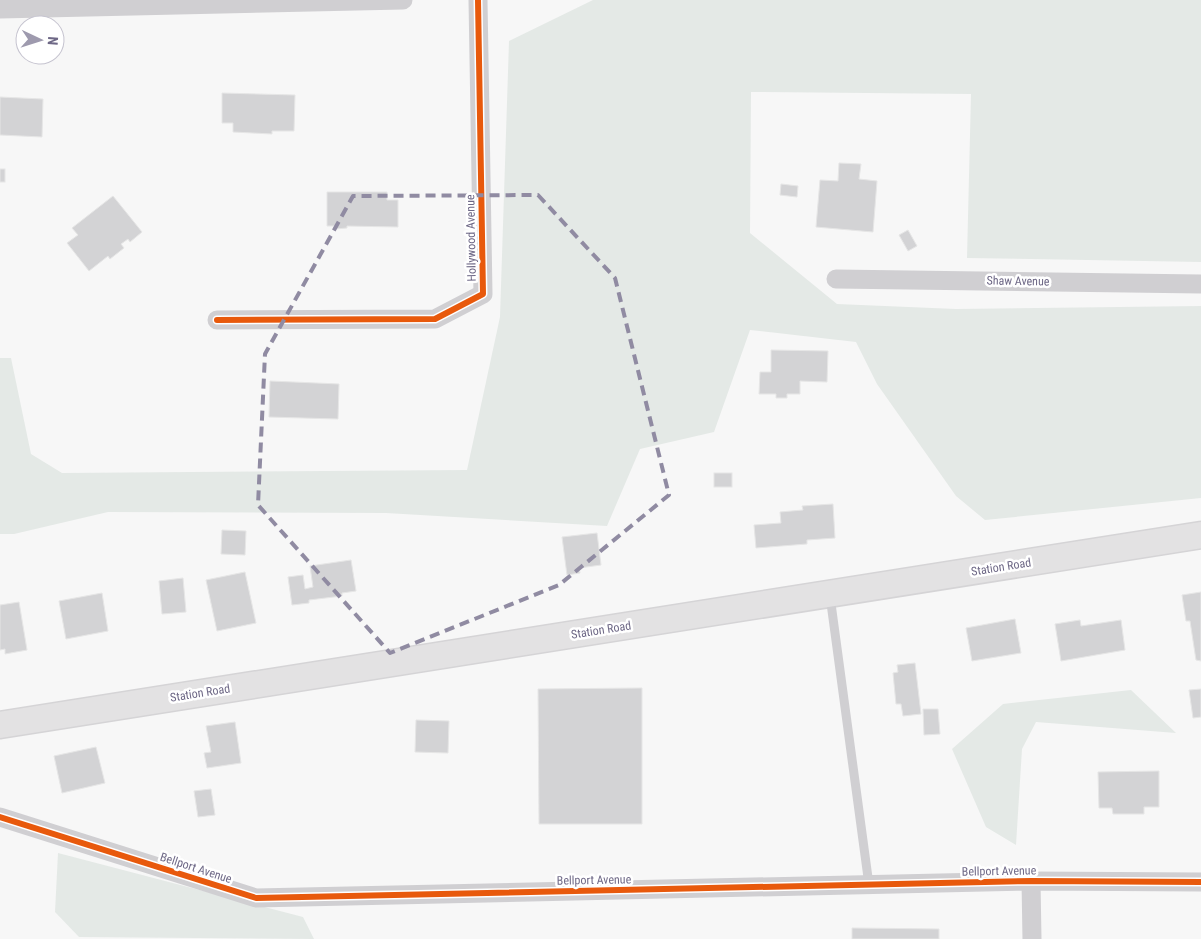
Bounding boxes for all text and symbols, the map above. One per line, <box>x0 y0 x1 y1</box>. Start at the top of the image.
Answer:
north arrow <box>15 15 65 65</box>
text: N <box>45 36 61 46</box>
street label: Hollywood Avenue <box>463 194 479 282</box>
street label: Shaw Avenue <box>986 273 1050 289</box>
street label: Station Road <box>970 555 1032 579</box>
street label: Station Road <box>570 618 632 642</box>
street label: Station Road <box>169 681 231 705</box>
street label: Bellport Avenue <box>158 850 234 886</box>
street label: Bellport Avenue <box>962 863 1037 879</box>
street label: Bellport Avenue <box>557 872 632 888</box>

